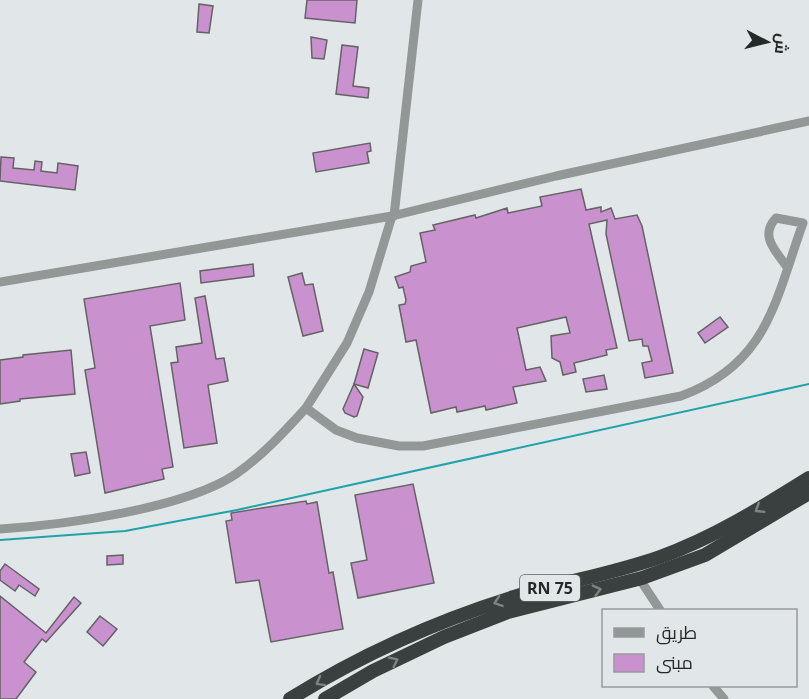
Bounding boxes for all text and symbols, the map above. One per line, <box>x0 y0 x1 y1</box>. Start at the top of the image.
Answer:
north arrow <box>737 12 797 72</box>
text: ش <box>770 32 794 55</box>
one-way arrow <box>755 502 765 514</box>
road number: RN 75 <box>520 575 580 601</box>
one-way arrow <box>592 585 602 597</box>
one-way arrow <box>493 595 504 608</box>
legend <box>602 609 797 687</box>
text: طريق <box>656 620 697 645</box>
text: مبنى <box>656 650 693 674</box>
one-way arrow <box>388 656 399 668</box>
one-way arrow <box>316 675 326 686</box>

